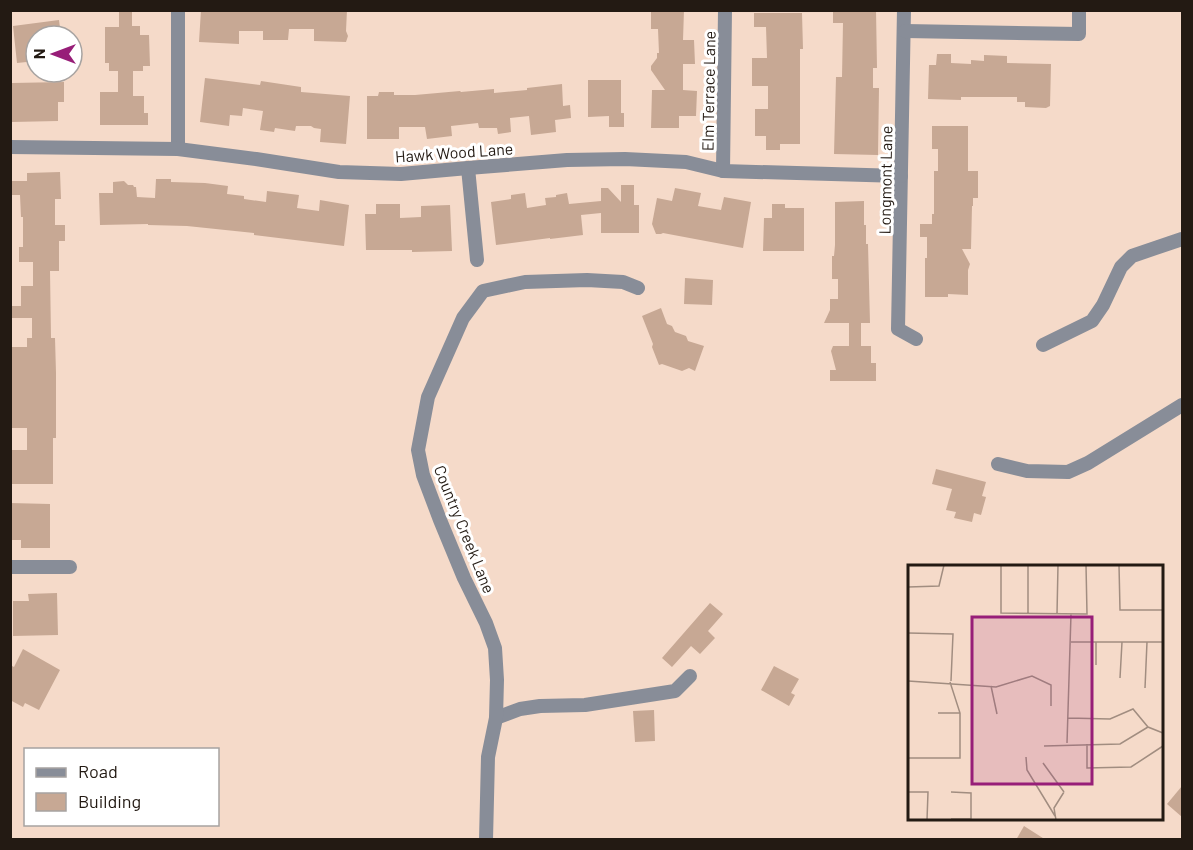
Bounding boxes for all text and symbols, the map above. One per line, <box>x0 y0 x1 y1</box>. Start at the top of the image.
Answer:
north arrow <box>24 24 84 84</box>
street label: Elm Terrace Lane <box>697 31 719 151</box>
text: N <box>29 49 48 59</box>
street label: Longmont Lane <box>875 125 895 235</box>
street label: Hawk Wood Lane <box>394 138 514 166</box>
street label: Country Creek Lane <box>431 462 499 596</box>
inset map <box>908 565 1163 820</box>
legend <box>24 748 219 826</box>
text: Road <box>78 760 118 782</box>
text: Building <box>78 790 141 812</box>

